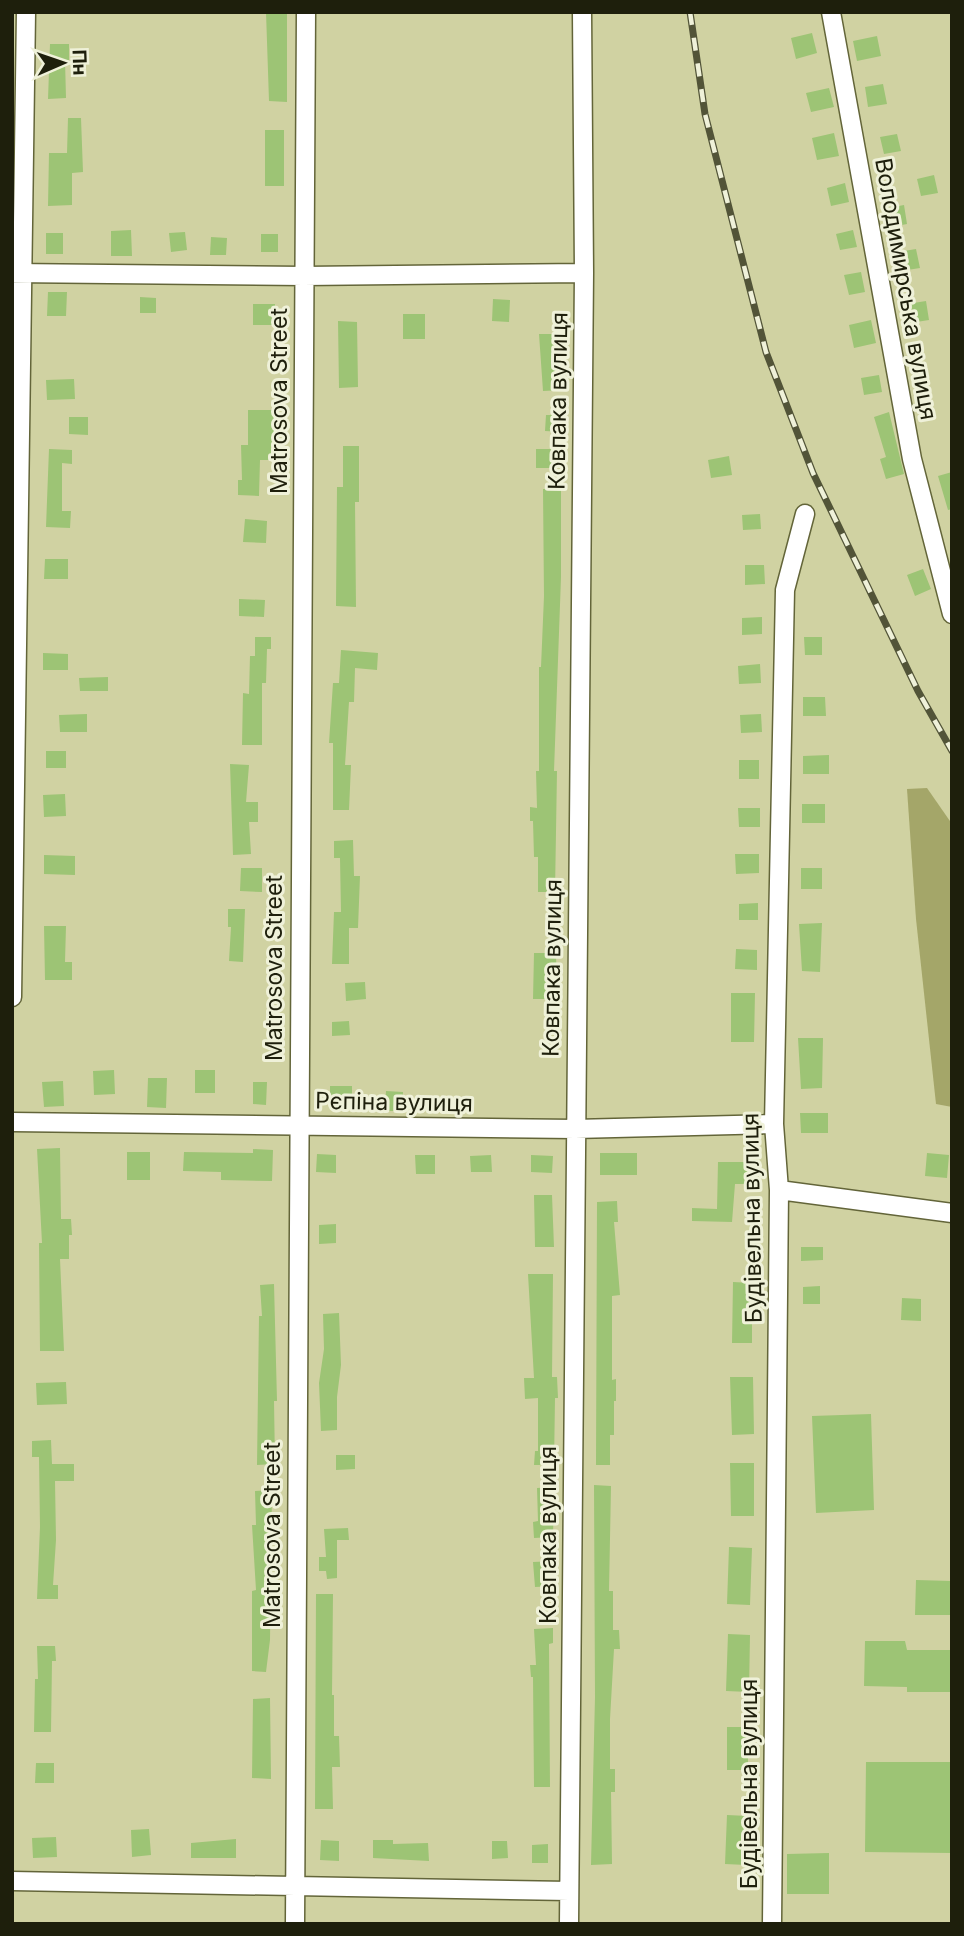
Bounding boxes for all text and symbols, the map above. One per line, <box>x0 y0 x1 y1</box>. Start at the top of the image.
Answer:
north arrow <box>28 28 98 98</box>
text: Пн <box>68 49 91 76</box>
street label: Володимирська вулиця <box>869 156 943 422</box>
street label: Matrosova Street <box>265 308 293 494</box>
street label: Ковпака вулиця <box>542 312 574 490</box>
street label: Matrosova Street <box>260 875 288 1061</box>
street label: Ковпака вулиця <box>536 879 568 1057</box>
street label: Рєпіна вулиця <box>315 1087 473 1117</box>
street label: Будівельна вулиця <box>736 1113 768 1323</box>
street label: Matrosova Street <box>258 1442 286 1628</box>
street label: Ковпака вулиця <box>534 1446 562 1624</box>
street label: Будівельна вулиця <box>735 1679 763 1889</box>

